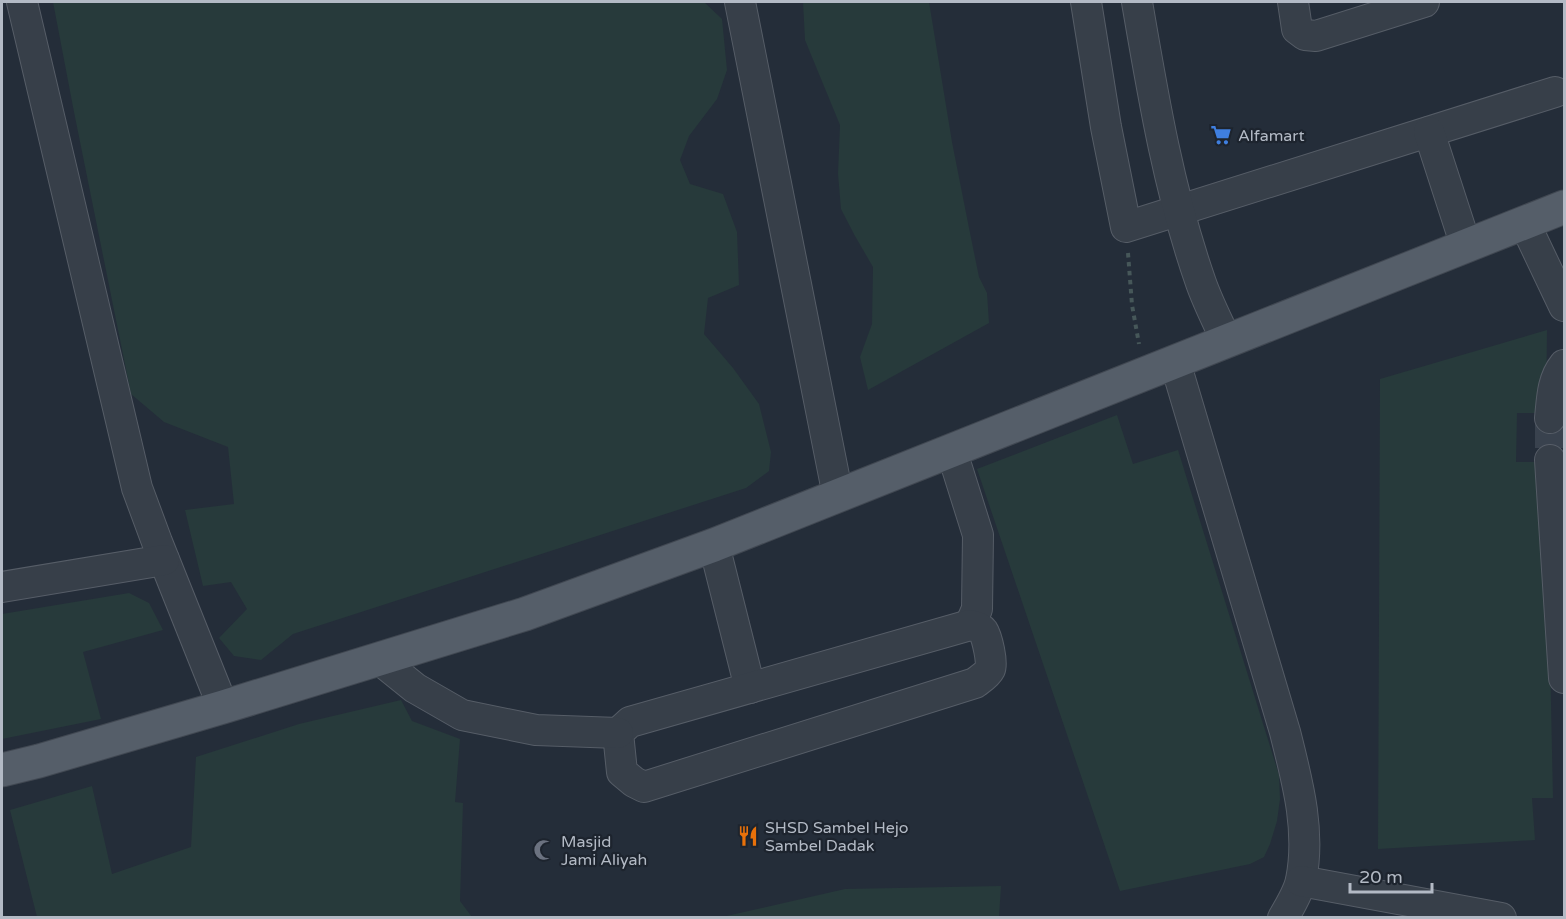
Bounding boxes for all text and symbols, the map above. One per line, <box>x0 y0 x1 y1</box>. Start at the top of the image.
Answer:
supermarket icon: Alfamart <box>1209 123 1233 147</box>
place label: Alfamart <box>1238 126 1305 146</box>
place label: SHSD Sambel Hejo Sambel Dadak <box>765 818 909 856</box>
restaurant icon: SHSD Sambel Hejo Sambel Dadak <box>736 824 760 848</box>
place label: Masjid Jami Aliyah <box>561 832 647 870</box>
mosque icon: Masjid Jami Aliyah <box>532 838 556 862</box>
scale bar <box>1350 856 1432 894</box>
text: 20 m <box>1359 866 1403 888</box>

